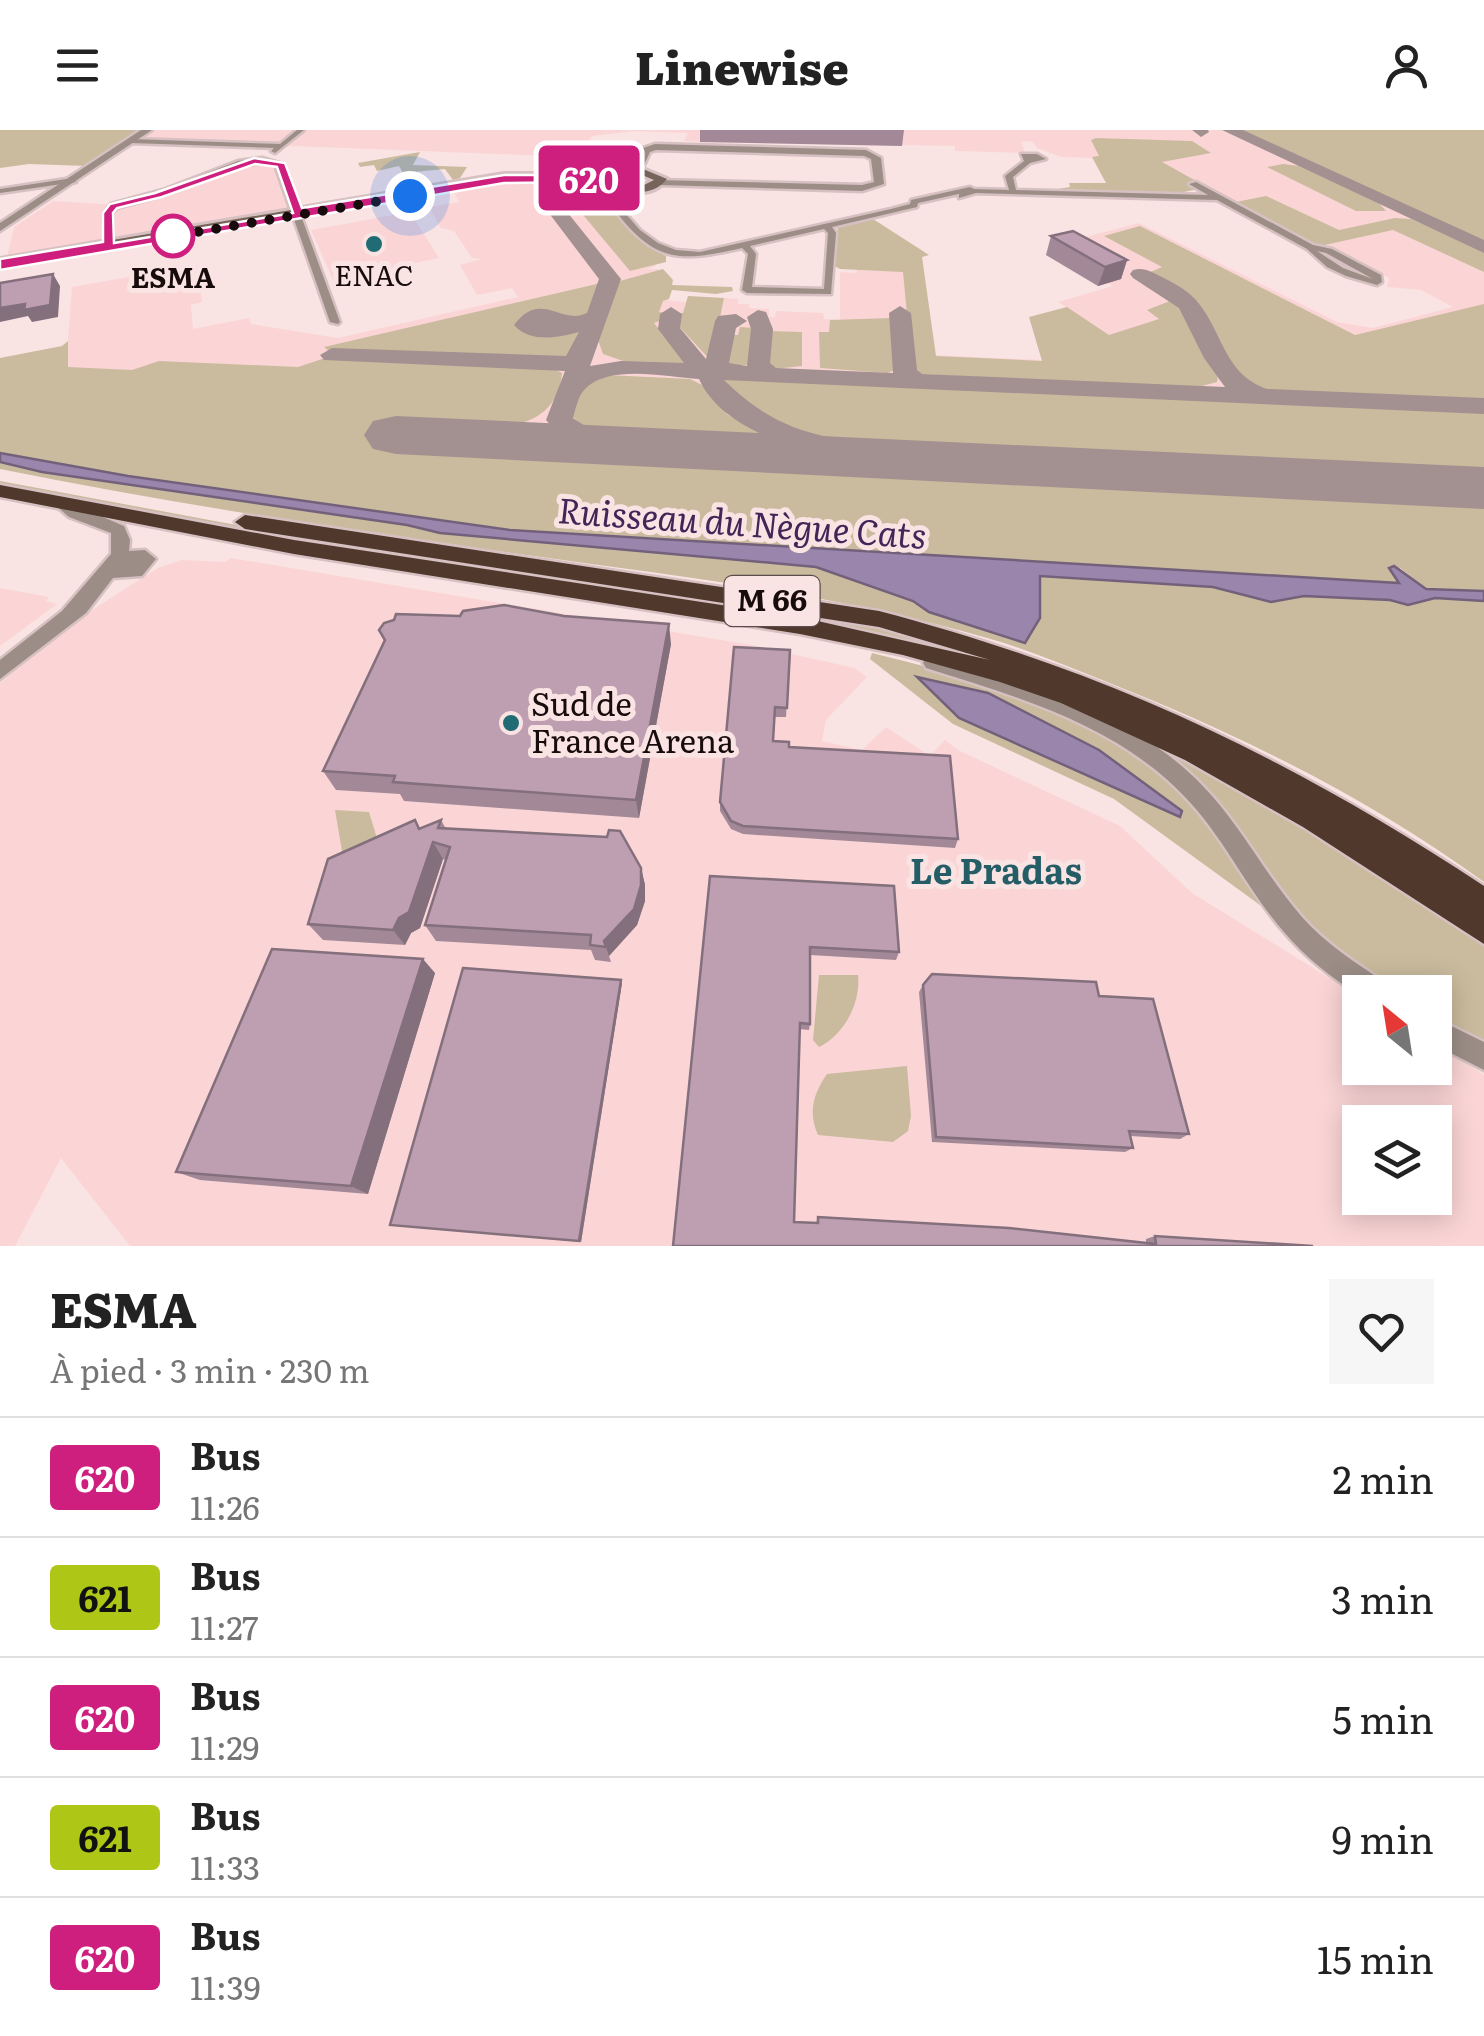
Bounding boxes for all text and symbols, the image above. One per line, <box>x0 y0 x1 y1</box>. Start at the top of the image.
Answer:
text: Linewise <box>635 32 849 99</box>
icon: menu <box>50 38 105 93</box>
icon: person <box>1379 38 1434 93</box>
line badge: 620 <box>532 145 646 210</box>
text: 620 <box>559 152 619 204</box>
your location <box>385 171 435 221</box>
marker: ESMA <box>152 215 194 257</box>
marker: ENAC <box>363 233 385 255</box>
place label: ENAC <box>334 253 414 295</box>
place label: ESMA <box>131 255 215 297</box>
water label: Ruisseau du Nègue Cats <box>556 482 928 560</box>
road number: M 66 <box>724 576 820 626</box>
place label: Sud de France Arena <box>531 678 735 763</box>
marker: Sud de France Arena <box>500 712 522 734</box>
district label: Le Pradas <box>910 843 1082 895</box>
north arrow <box>1342 975 1452 1085</box>
map controls <box>1342 975 1452 1215</box>
button: layers <box>1342 1105 1452 1215</box>
text: ESMA <box>50 1272 196 1343</box>
button: heart <box>1329 1279 1434 1384</box>
text: À pied · 3 min · 230 m <box>50 1345 370 1393</box>
text: Bus <box>190 1425 261 1482</box>
text: 2 min <box>1332 1449 1434 1506</box>
text: 620 <box>75 1451 135 1503</box>
text: 11:26 <box>190 1482 260 1530</box>
text: Bus <box>190 1545 261 1602</box>
text: 3 min <box>1331 1569 1434 1626</box>
text: 621 <box>78 1571 132 1623</box>
text: 11:27 <box>190 1602 259 1650</box>
text: Bus <box>190 1665 261 1722</box>
text: 5 min <box>1332 1689 1434 1746</box>
text: 620 <box>75 1691 135 1743</box>
text: 11:29 <box>190 1722 259 1770</box>
text: Bus <box>190 1785 261 1842</box>
text: 9 min <box>1332 1809 1434 1866</box>
text: 621 <box>78 1811 132 1863</box>
text: 11:33 <box>190 1842 260 1890</box>
text: Bus <box>190 1905 261 1962</box>
text: 15 min <box>1317 1929 1434 1986</box>
text: 620 <box>75 1931 135 1983</box>
text: 11:39 <box>190 1962 260 2010</box>

